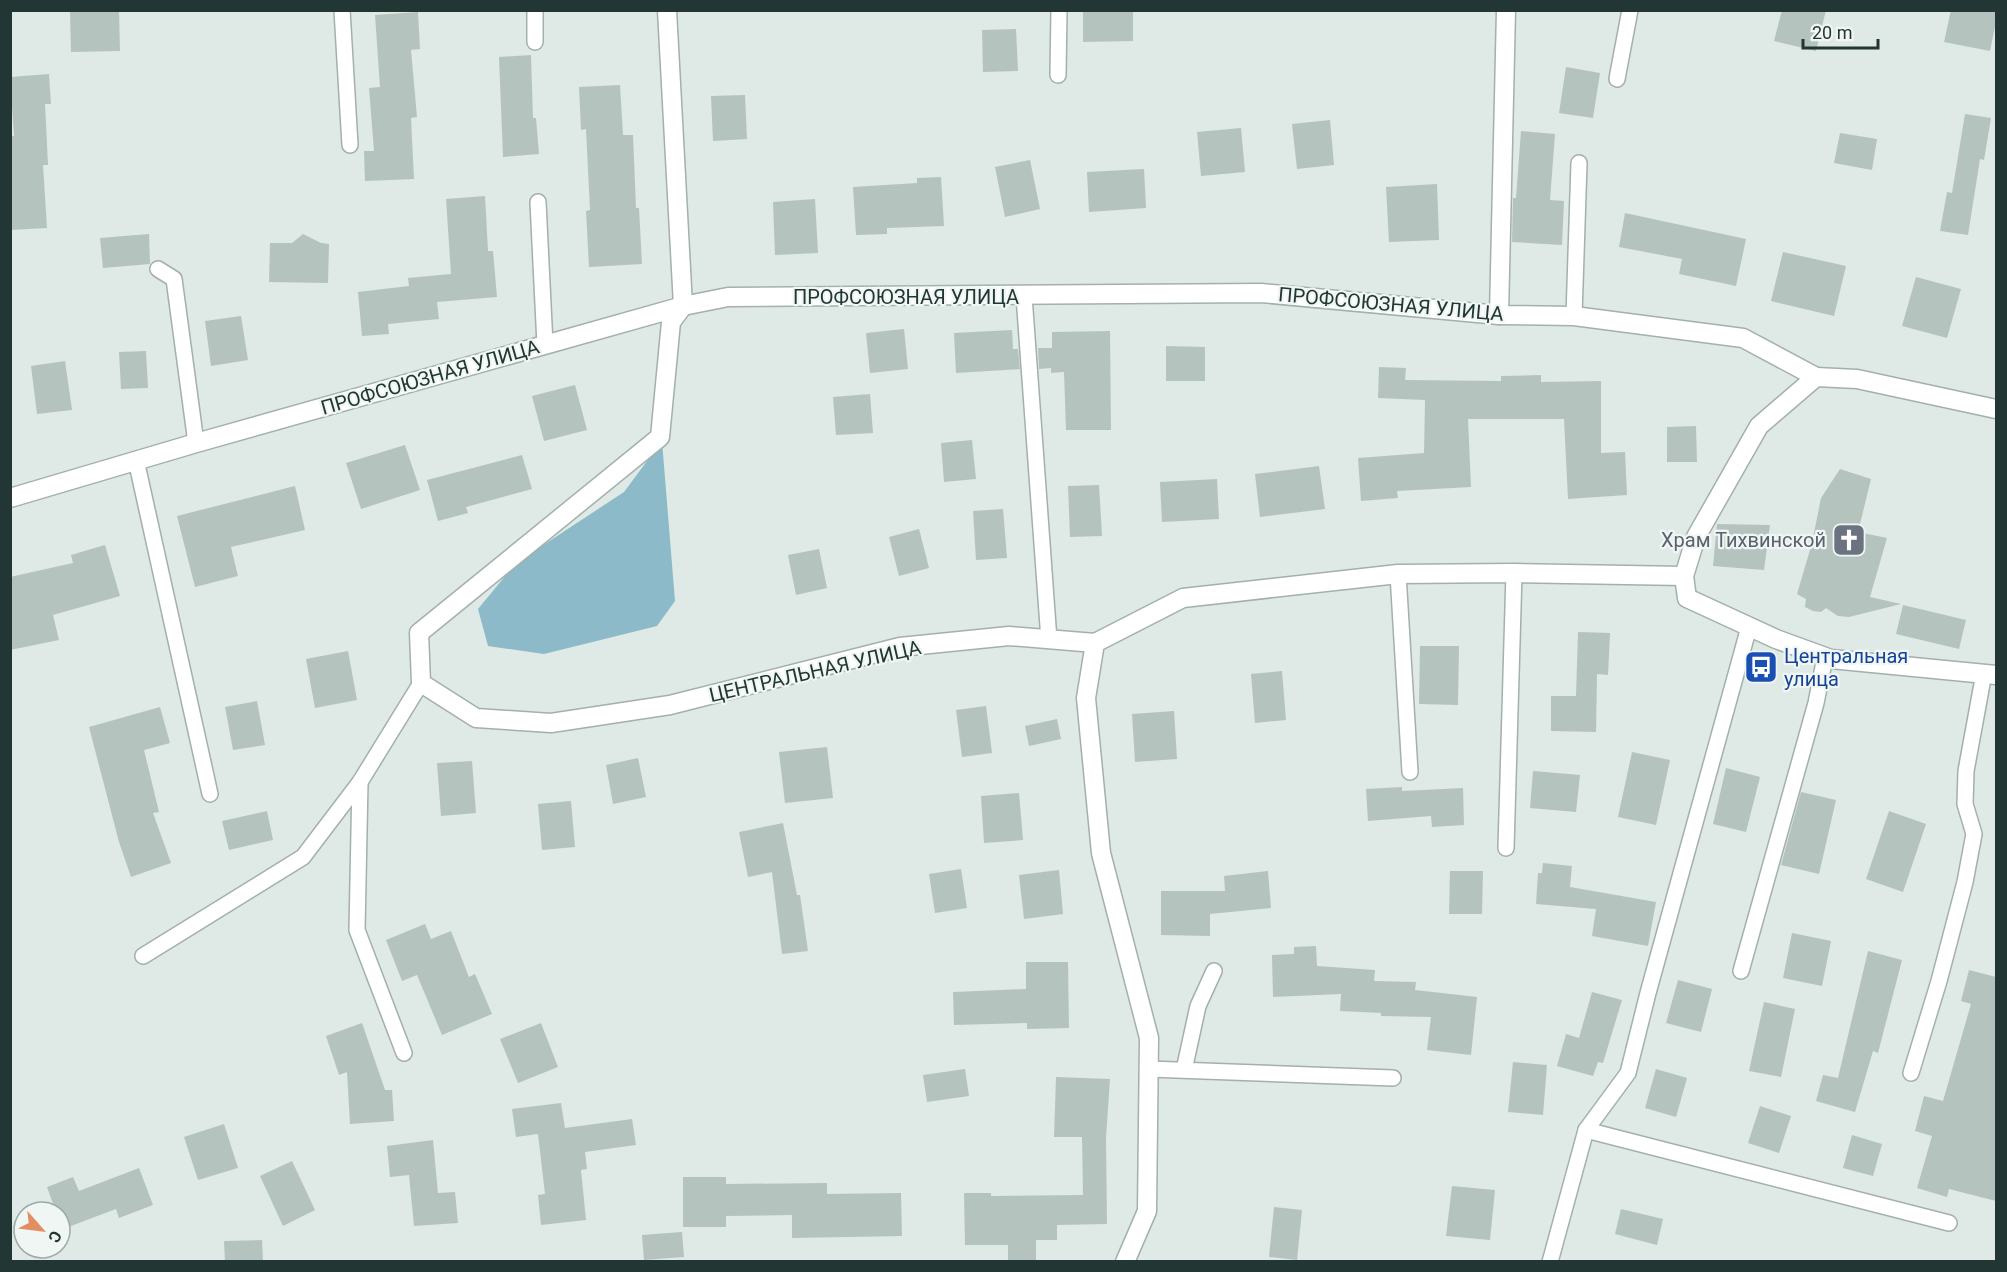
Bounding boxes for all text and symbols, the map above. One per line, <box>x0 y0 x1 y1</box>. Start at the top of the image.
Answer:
scale bar <box>1803 12 1878 50</box>
text: 20 m <box>1812 22 1852 43</box>
street label: ПРОФСОЮЗНАЯ УЛИЦА <box>1277 282 1505 326</box>
street label: ПРОФСОЮЗНАЯ УЛИЦА <box>793 285 1019 309</box>
street label: ПРОФСОЮЗНАЯ УЛИЦА <box>318 334 542 420</box>
church icon: Храм Тихвинской <box>1831 522 1867 558</box>
place label: Храм Тихвинской <box>1661 528 1826 552</box>
street label: ЦЕНТРАЛЬНАЯ УЛИЦА <box>707 635 923 707</box>
place label: Центральная улица <box>1784 644 1908 691</box>
bus stop icon: Центральная улица <box>1743 649 1779 685</box>
north arrow <box>12 1200 72 1260</box>
text: С <box>44 1228 66 1246</box>

